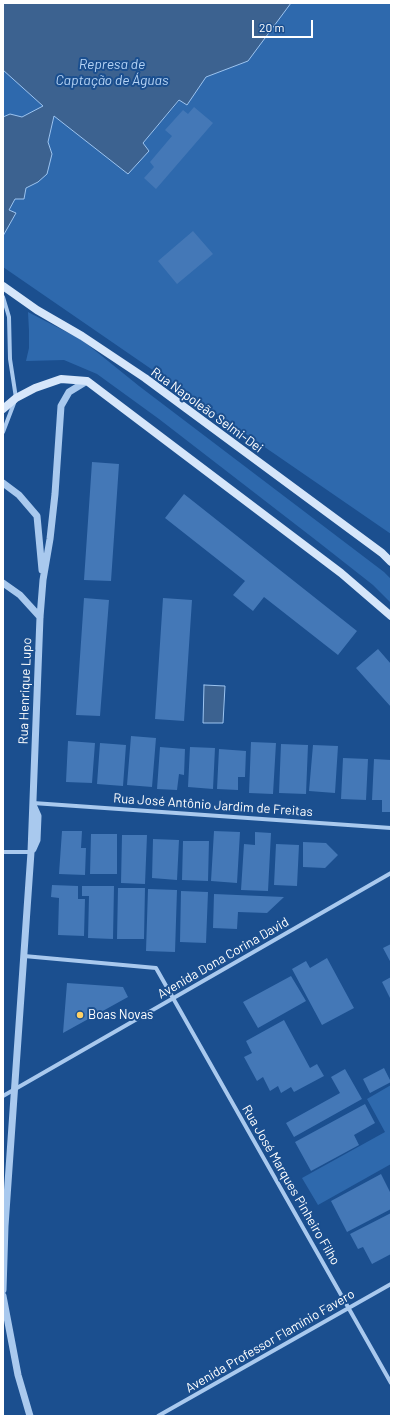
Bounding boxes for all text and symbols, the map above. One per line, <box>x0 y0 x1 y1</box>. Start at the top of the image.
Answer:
scale bar <box>254 12 315 38</box>
text: 20 m <box>259 20 285 34</box>
water label: Represa de Captação de Águas <box>55 56 169 88</box>
street label: Rua Napoleão Selmi-Dei <box>148 364 266 456</box>
street label: Rua Henrique Lupo <box>15 637 35 745</box>
street label: Rua José Antônio Jardim de Freitas <box>113 790 313 820</box>
street label: Avenida Dona Corina David <box>155 914 291 1002</box>
place label: Boas Novas <box>88 1007 153 1023</box>
marker: Boas Novas <box>75 1010 85 1020</box>
street label: Rua José Marques Pinheiro Filho <box>239 1102 343 1268</box>
street label: Avenida Professor Flamínio Favero <box>183 1286 357 1396</box>

